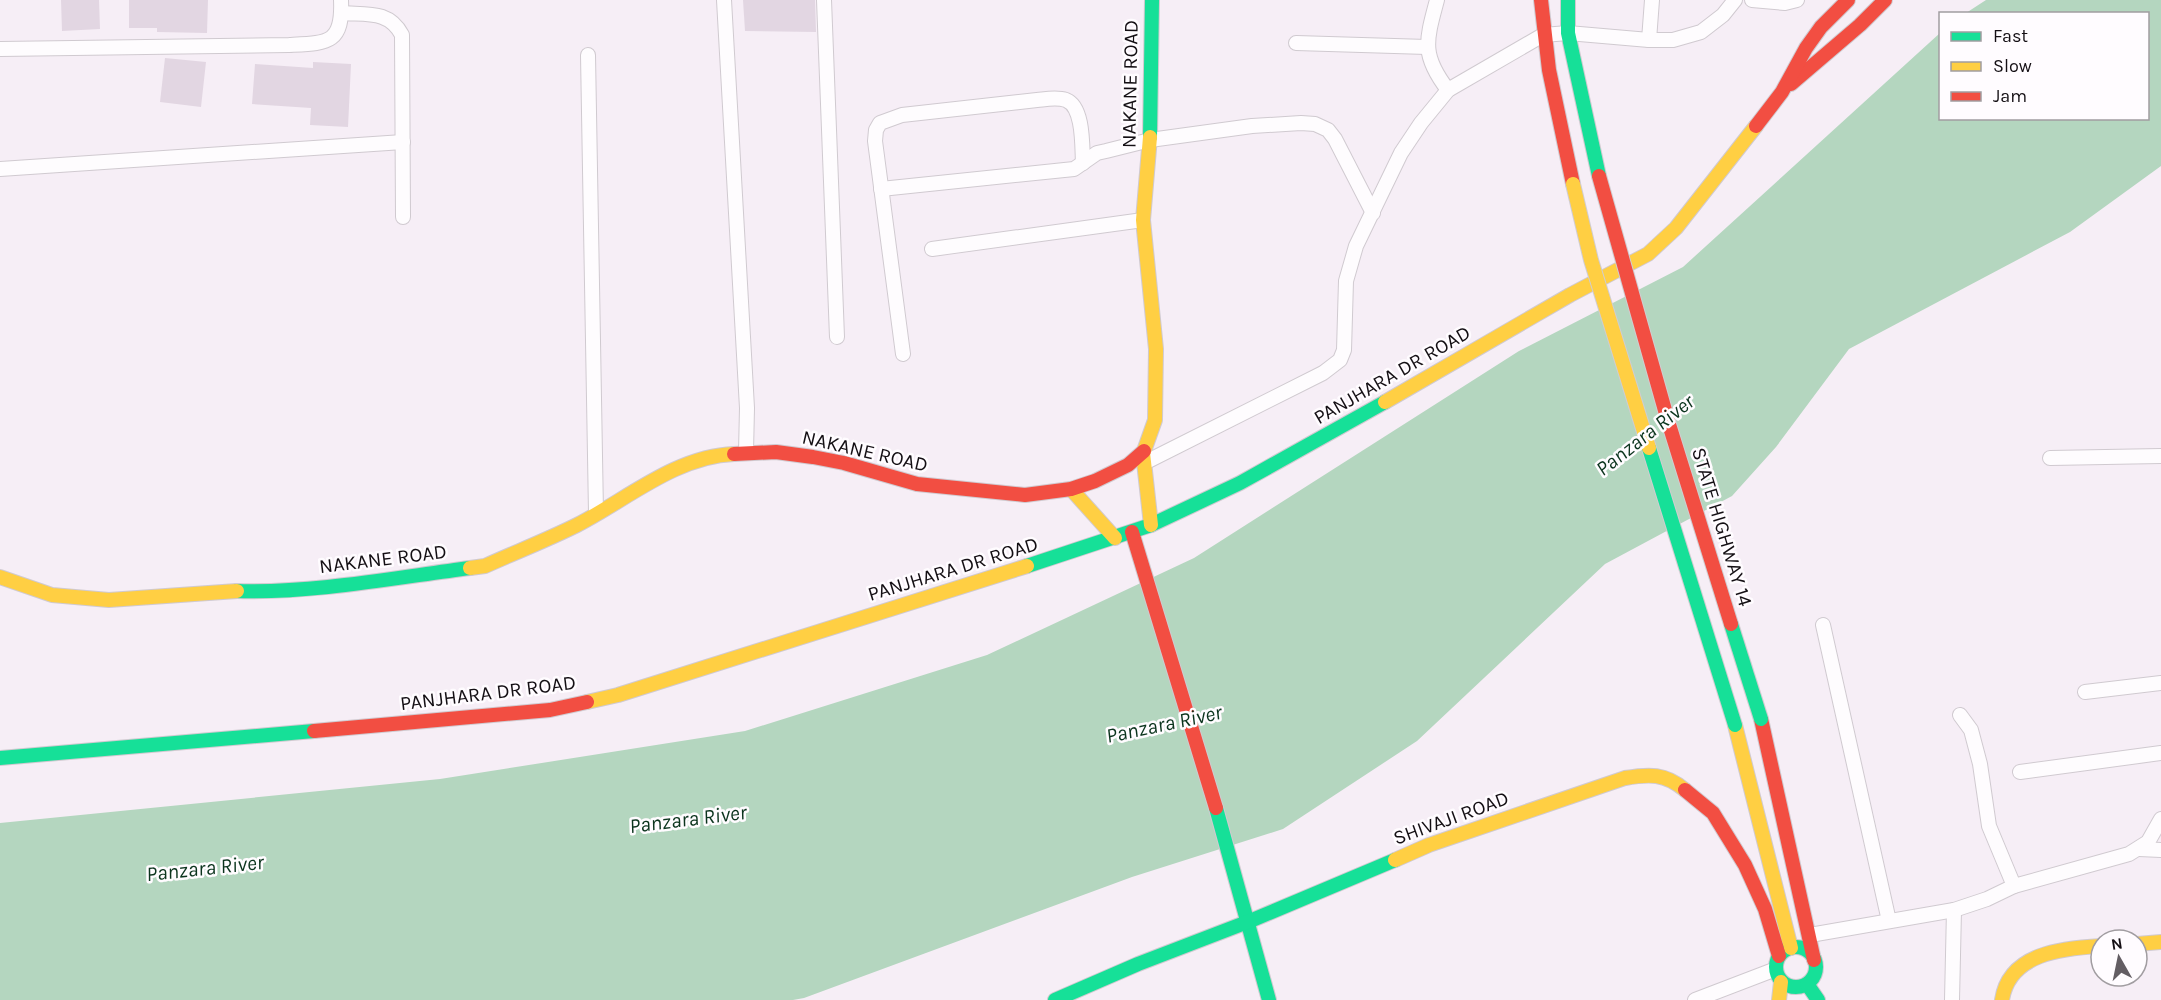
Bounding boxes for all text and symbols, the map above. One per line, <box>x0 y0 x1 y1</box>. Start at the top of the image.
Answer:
legend <box>1939 12 2149 120</box>
street label: NAKANE ROAD <box>1117 20 1143 148</box>
text: Fast <box>1993 25 2028 47</box>
text: Slow <box>1993 55 2032 77</box>
text: Jam <box>1993 85 2027 107</box>
street label: PANJHARA DR ROAD <box>1310 321 1474 429</box>
water label: Panzara River <box>1591 389 1699 481</box>
street label: NAKANE ROAD <box>800 425 930 477</box>
street label: STATE HIGHWAY 14 <box>1687 445 1757 609</box>
street label: PANJHARA DR ROAD <box>865 532 1041 606</box>
street label: NAKANE ROAD <box>318 540 448 578</box>
street label: PANJHARA DR ROAD <box>399 671 577 715</box>
water label: Panzara River <box>1104 700 1225 748</box>
street label: SHIVAJI ROAD <box>1390 786 1512 850</box>
water label: Panzara River <box>628 800 749 838</box>
water label: Panzara River <box>145 850 266 886</box>
north arrow <box>2089 928 2149 988</box>
text: N <box>2110 933 2124 954</box>

